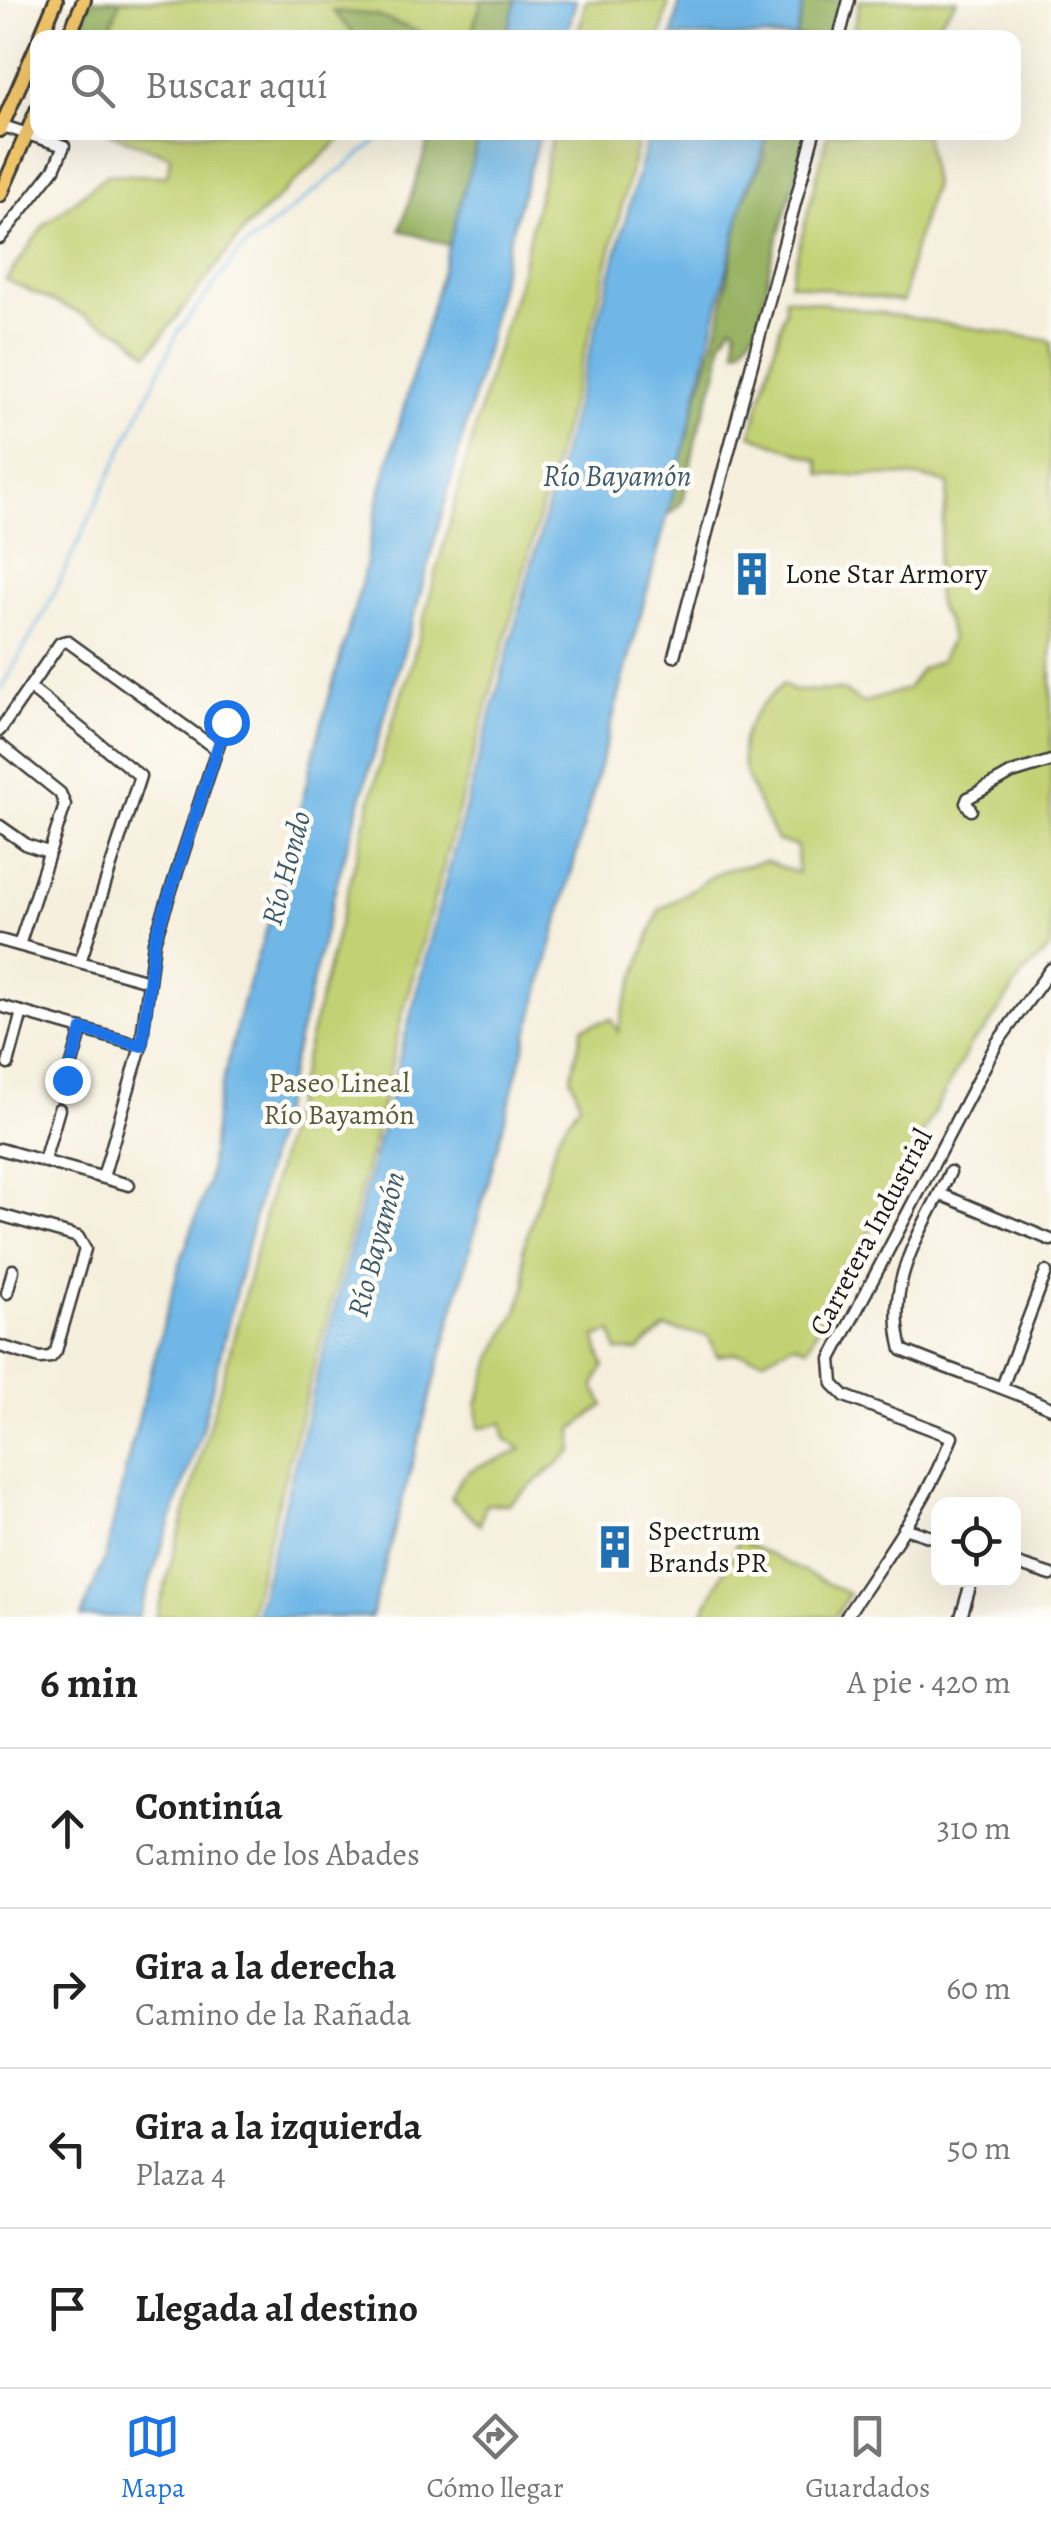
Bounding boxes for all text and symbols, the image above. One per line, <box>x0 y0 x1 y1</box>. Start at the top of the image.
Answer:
search box <box>30 30 1021 140</box>
icon: search <box>65 58 120 113</box>
text: Buscar aquí <box>145 59 328 111</box>
water label: Río Bayamón <box>543 456 691 496</box>
building icon: Lone Star Armory <box>728 550 776 598</box>
place label: Lone Star Armory <box>785 555 988 593</box>
route start <box>204 700 250 746</box>
water label: Río Hondo <box>252 806 320 930</box>
route end <box>45 1058 91 1104</box>
park label: Paseo Lineal Río Bayamón <box>263 1064 415 1134</box>
street label: Carretera Industrial <box>800 1122 942 1342</box>
water label: Río Bayamón <box>337 1167 415 1321</box>
map controls <box>931 1497 1021 1587</box>
button: locate <box>931 1497 1021 1587</box>
place label: Spectrum Brands PR <box>648 1512 768 1582</box>
building icon: Spectrum Brands PR <box>591 1523 639 1571</box>
text: 6 min <box>40 1654 138 1711</box>
text: A pie · 420 m <box>847 1660 1011 1704</box>
text: Continúa <box>135 1780 283 1832</box>
icon: ahead <box>40 1801 95 1856</box>
text: 310 m <box>937 1806 1011 1850</box>
text: Camino de los Abades <box>135 1832 420 1876</box>
text: Gira a la derecha <box>135 1940 396 1992</box>
icon: right <box>40 1961 95 2016</box>
text: 60 m <box>946 1966 1011 2010</box>
text: Camino de la Rañada <box>135 1992 411 2036</box>
text: Gira a la izquierda <box>135 2100 422 2152</box>
icon: left <box>40 2121 95 2176</box>
text: 50 m <box>947 2126 1011 2170</box>
text: Plaza 4 <box>135 2152 226 2196</box>
icon: arrive <box>40 2281 95 2336</box>
text: Llegada al destino <box>135 2282 418 2334</box>
tab: Mapa <box>121 2409 185 2507</box>
tab: Cómo llegar <box>427 2409 564 2507</box>
tab: Guardados <box>805 2409 930 2507</box>

